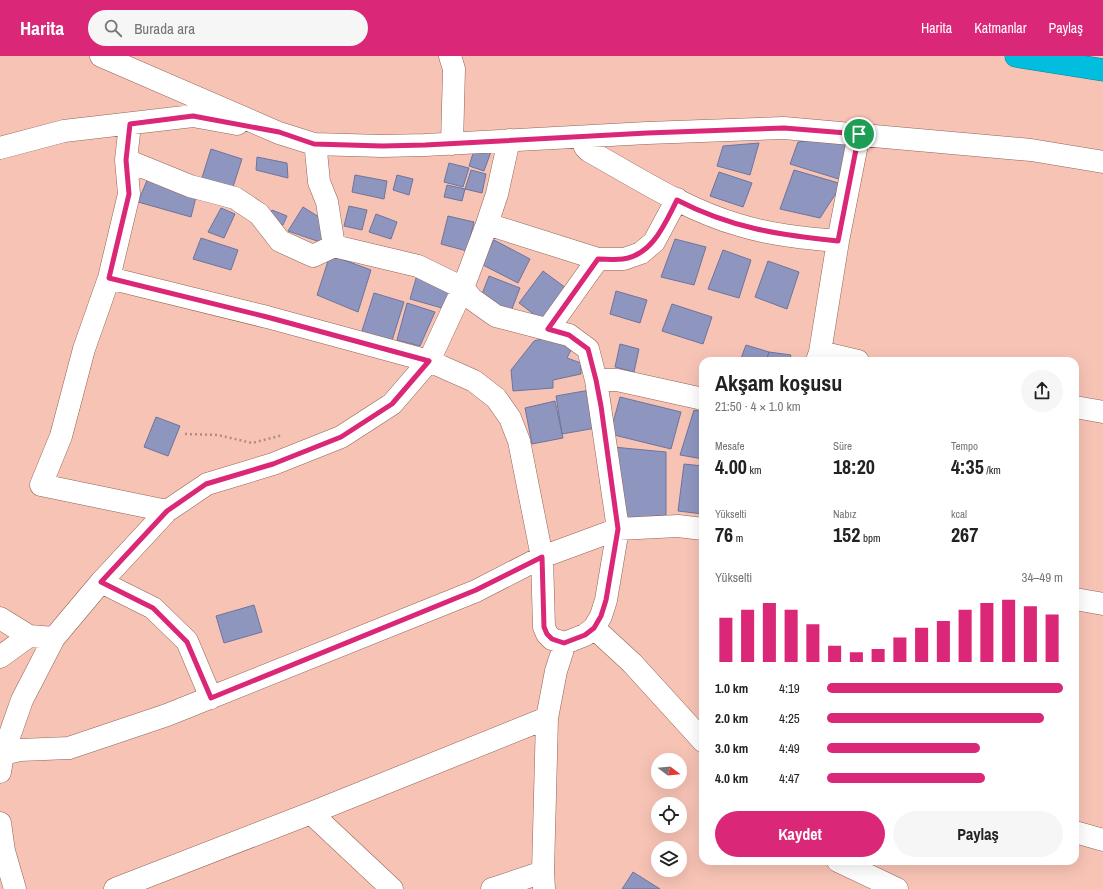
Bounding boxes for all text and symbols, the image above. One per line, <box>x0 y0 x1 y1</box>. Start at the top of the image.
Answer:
search box <box>88 10 368 46</box>
text: Harita <box>20 15 64 41</box>
icon: search <box>102 17 124 39</box>
text: Burada ara <box>134 18 195 39</box>
text: Harita <box>921 19 952 37</box>
text: Katmanlar <box>974 19 1027 37</box>
text: Paylaş <box>1049 19 1083 37</box>
pin <box>842 117 876 151</box>
icon: arrive <box>848 123 870 145</box>
text: Akşam koşusu <box>715 368 842 398</box>
button: share <box>1021 370 1063 412</box>
text: 21:50 · 4 × 1.0 km <box>715 398 801 415</box>
text: Mesafe <box>715 439 745 453</box>
text: Süre <box>833 439 852 453</box>
text: Tempo <box>951 439 978 453</box>
text: 4.00 <box>715 453 747 480</box>
text: 18:20 <box>833 453 875 480</box>
text: 4:35 <box>951 453 984 480</box>
text: km <box>747 463 761 477</box>
text: /km <box>984 463 1001 477</box>
text: Yükselti <box>715 507 747 521</box>
text: Nabız <box>833 507 857 521</box>
text: kcal <box>951 507 967 521</box>
text: 76 <box>715 521 733 548</box>
text: 152 <box>833 521 860 548</box>
text: 267 <box>951 521 978 548</box>
text: m <box>733 531 743 545</box>
text: bpm <box>860 531 880 545</box>
text: Yükselti <box>715 569 752 586</box>
text: 34–49 m <box>1022 569 1063 586</box>
text: 1.0 km <box>715 680 748 697</box>
text: 4:19 <box>779 680 800 697</box>
text: 2.0 km <box>715 710 748 727</box>
text: 4:25 <box>779 710 800 727</box>
text: 3.0 km <box>715 740 748 757</box>
text: 4:49 <box>779 740 800 757</box>
north arrow <box>651 753 687 789</box>
map controls <box>651 753 687 877</box>
text: 4.0 km <box>715 770 748 787</box>
text: 4:47 <box>779 770 800 787</box>
button: locate <box>651 797 687 833</box>
button: Kaydet <box>715 811 885 857</box>
button: Paylaş <box>893 811 1063 857</box>
button: layers <box>651 841 687 877</box>

